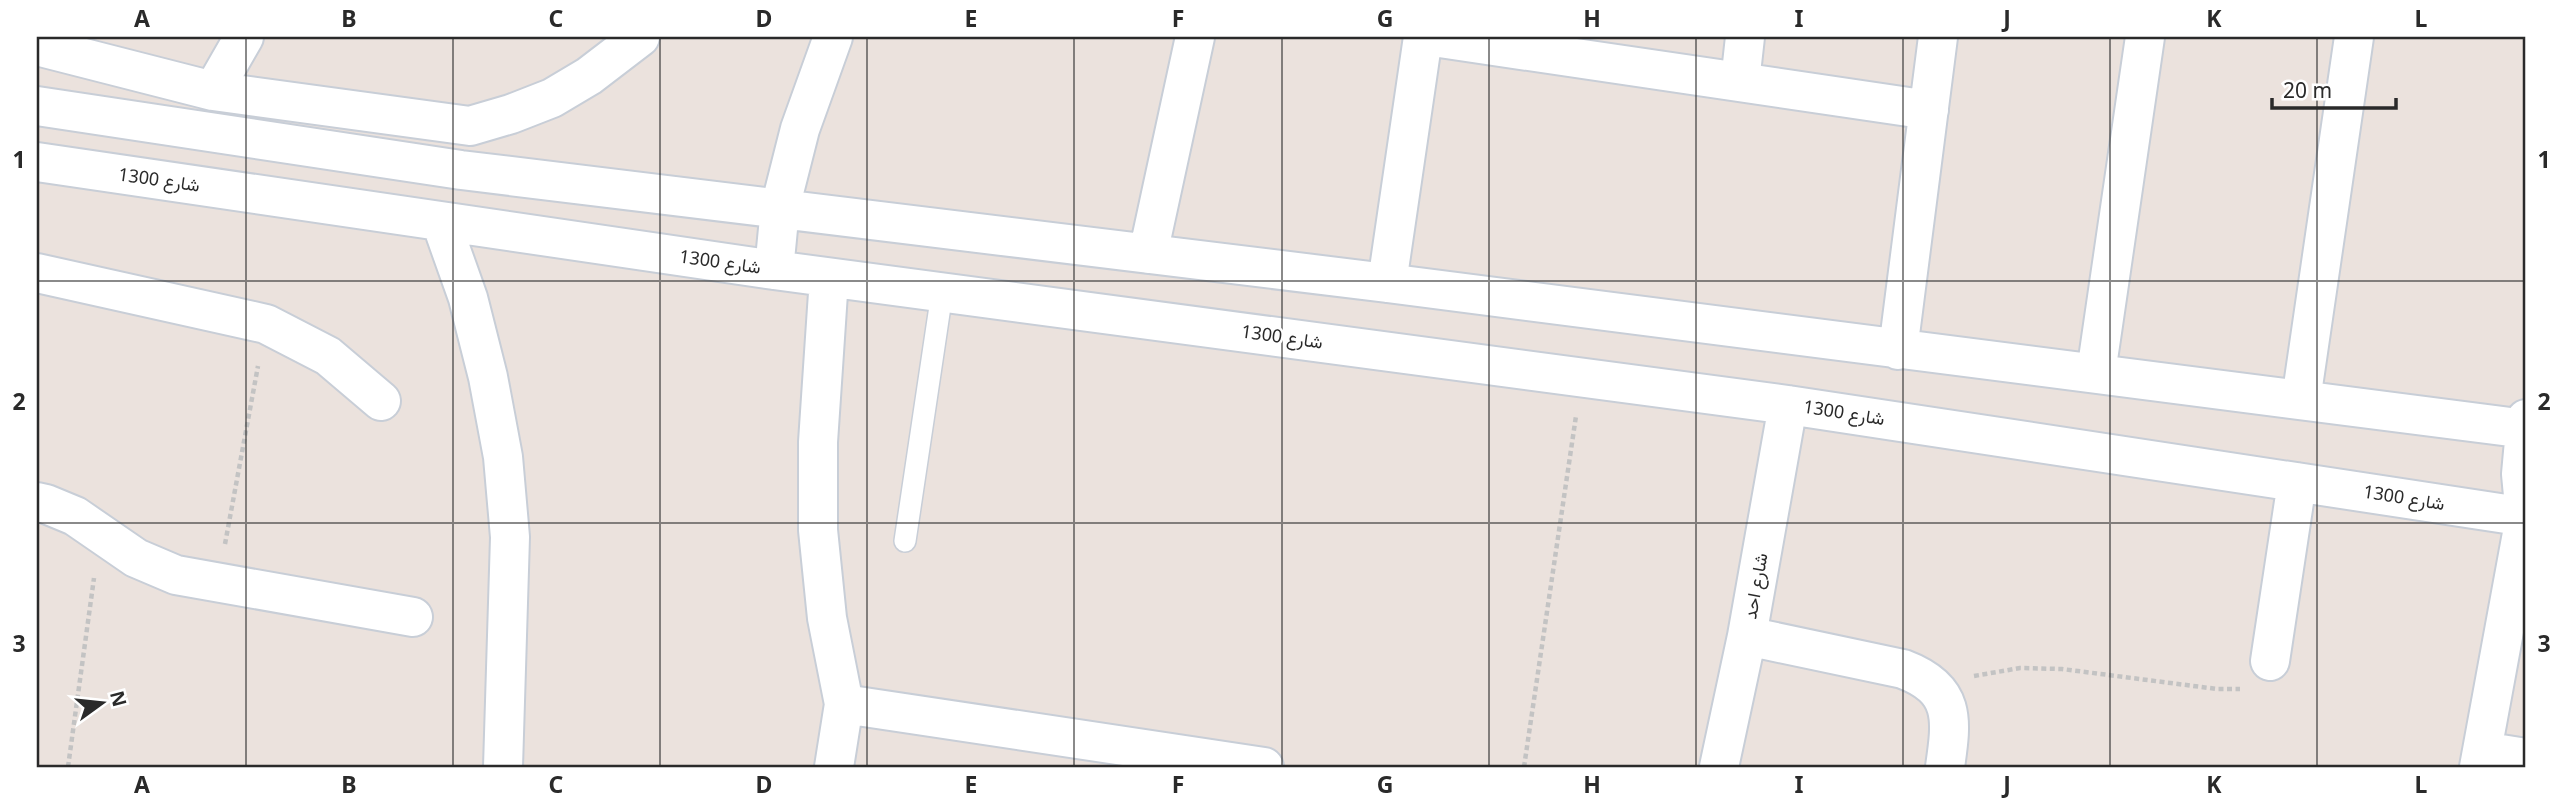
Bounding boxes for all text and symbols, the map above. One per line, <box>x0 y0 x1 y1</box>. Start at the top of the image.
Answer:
text: A <box>134 2 150 34</box>
text: B <box>341 2 357 34</box>
text: C <box>549 2 564 34</box>
text: D <box>756 2 772 34</box>
text: E <box>965 2 977 34</box>
text: F <box>1172 2 1184 34</box>
text: G <box>1377 2 1393 34</box>
text: H <box>1583 2 1601 34</box>
text: I <box>1795 2 1804 34</box>
text: J <box>2001 2 2011 34</box>
text: K <box>2206 2 2222 34</box>
text: L <box>2415 2 2428 34</box>
scale bar <box>2272 66 2397 110</box>
text: 20 m <box>2283 76 2332 104</box>
text: 1 <box>12 143 26 175</box>
text: 1 <box>2537 143 2551 175</box>
street label: شارع 1300 <box>117 161 201 198</box>
street label: شارع 1300 <box>678 243 762 280</box>
street label: شارع 1300 <box>1240 318 1324 355</box>
text: 2 <box>12 385 26 417</box>
text: 2 <box>2537 385 2551 417</box>
street label: شارع 1300 <box>1802 394 1887 431</box>
street label: شارع 1300 <box>2362 479 2447 516</box>
street label: شارع احد <box>1737 551 1774 621</box>
text: 3 <box>12 627 26 659</box>
text: 3 <box>2537 627 2551 659</box>
north arrow <box>66 668 136 738</box>
text: N <box>104 688 133 709</box>
text: A <box>134 768 150 800</box>
text: B <box>341 768 357 800</box>
text: C <box>549 768 564 800</box>
text: D <box>756 768 772 800</box>
text: E <box>965 768 977 800</box>
text: F <box>1172 768 1184 800</box>
text: G <box>1377 768 1393 800</box>
text: H <box>1583 768 1601 800</box>
text: I <box>1795 768 1804 800</box>
text: J <box>2001 768 2011 800</box>
text: K <box>2206 768 2222 800</box>
text: L <box>2415 768 2428 800</box>

